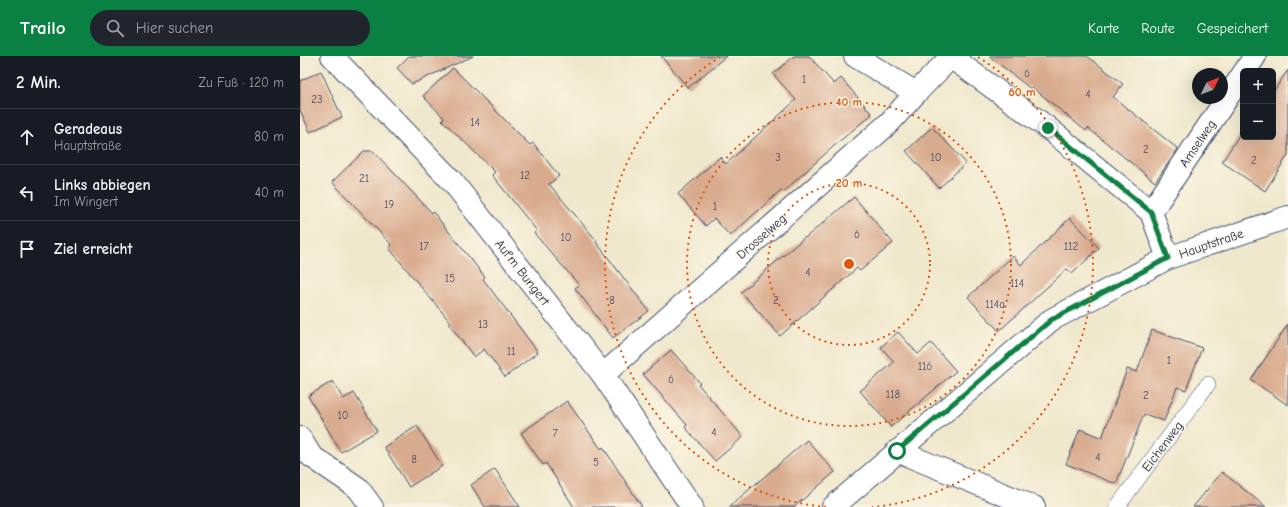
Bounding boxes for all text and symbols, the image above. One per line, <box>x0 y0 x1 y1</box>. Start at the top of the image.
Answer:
search box <box>90 10 370 46</box>
text: Trailo <box>20 17 66 39</box>
icon: search <box>104 17 126 39</box>
text: Hier suchen <box>136 19 213 37</box>
text: Karte <box>1088 20 1119 37</box>
text: Route <box>1141 20 1175 37</box>
text: Gespeichert <box>1197 20 1268 37</box>
house number: 6 <box>1024 67 1030 80</box>
north arrow <box>1192 68 1228 104</box>
map controls <box>1240 68 1276 140</box>
button: + <box>1240 68 1276 104</box>
text: 2 Min. <box>16 73 61 92</box>
house number: 1 <box>802 73 806 86</box>
text: Zu Fuß · 120 m <box>199 75 284 90</box>
text: 60 m <box>1009 85 1035 99</box>
house number: 4 <box>1085 88 1091 101</box>
house number: 23 <box>311 93 323 106</box>
text: 40 m <box>836 95 862 109</box>
button: − <box>1240 104 1276 140</box>
house number: 14 <box>470 116 480 129</box>
street label: Amselweg <box>1176 117 1219 170</box>
route end <box>1039 119 1057 137</box>
text: Geradeaus <box>54 120 122 138</box>
icon: ahead <box>16 126 38 148</box>
text: 80 m <box>254 129 284 144</box>
text: Hauptstraße <box>54 138 121 153</box>
house number: 2 <box>1143 143 1149 156</box>
house number: 3 <box>775 151 781 164</box>
house number: 10 <box>930 151 942 164</box>
house number: 2 <box>1251 154 1257 167</box>
house number: 12 <box>520 169 530 182</box>
house number: 21 <box>359 172 369 185</box>
text: Links abbiegen <box>54 176 151 194</box>
text: 20 m <box>836 176 862 190</box>
icon: left <box>16 182 38 204</box>
text: 40 m <box>255 185 284 200</box>
text: Im Wingert <box>54 194 118 209</box>
house number: 19 <box>384 198 394 211</box>
house number: 1 <box>713 200 717 213</box>
street label: Drosselweg <box>733 211 789 262</box>
street label: Hauptstraße <box>1177 225 1246 262</box>
house number: 6 <box>854 228 860 241</box>
house number: 10 <box>560 231 572 244</box>
street label: Auf'm Bungert <box>492 236 554 309</box>
icon: arrive <box>16 238 38 260</box>
text: Ziel erreicht <box>54 240 132 258</box>
house number: 17 <box>419 240 429 253</box>
house number: 112 <box>1064 240 1078 253</box>
centre of rings <box>842 257 856 271</box>
house number: 4 <box>805 266 811 279</box>
house number: 15 <box>445 272 455 285</box>
house number: 114 <box>1010 277 1024 290</box>
house number: 8 <box>609 294 615 307</box>
house number: 2 <box>773 294 779 307</box>
house number: 114a <box>985 298 1005 311</box>
house number: 13 <box>478 318 488 331</box>
house number: 11 <box>507 345 515 358</box>
house number: 1 <box>1167 354 1171 367</box>
house number: 116 <box>918 360 932 373</box>
house number: 6 <box>668 373 674 386</box>
house number: 118 <box>886 388 901 401</box>
house number: 2 <box>1143 389 1149 402</box>
house number: 10 <box>337 409 349 422</box>
street label: Eichenweg <box>1139 418 1186 474</box>
house number: 4 <box>711 426 717 439</box>
house number: 7 <box>552 427 558 440</box>
route start <box>888 442 906 460</box>
house number: 4 <box>1095 451 1101 464</box>
house number: 8 <box>411 453 417 466</box>
house number: 5 <box>593 456 599 469</box>

